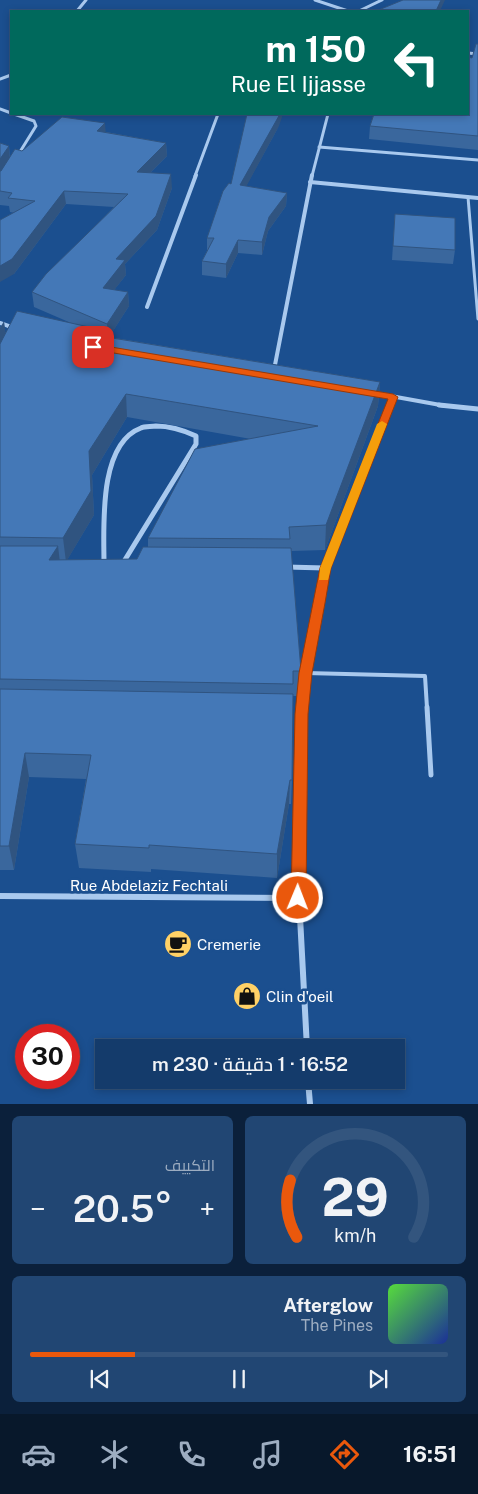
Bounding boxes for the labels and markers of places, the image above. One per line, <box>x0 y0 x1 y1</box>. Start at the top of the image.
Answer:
pin <box>72 326 114 368</box>
cafe icon: Cremerie <box>163 929 193 959</box>
place label: Cremerie <box>197 936 261 953</box>
shop icon: Clin d'oeil <box>232 981 262 1011</box>
place label: Clin d'oeil <box>266 988 334 1005</box>

